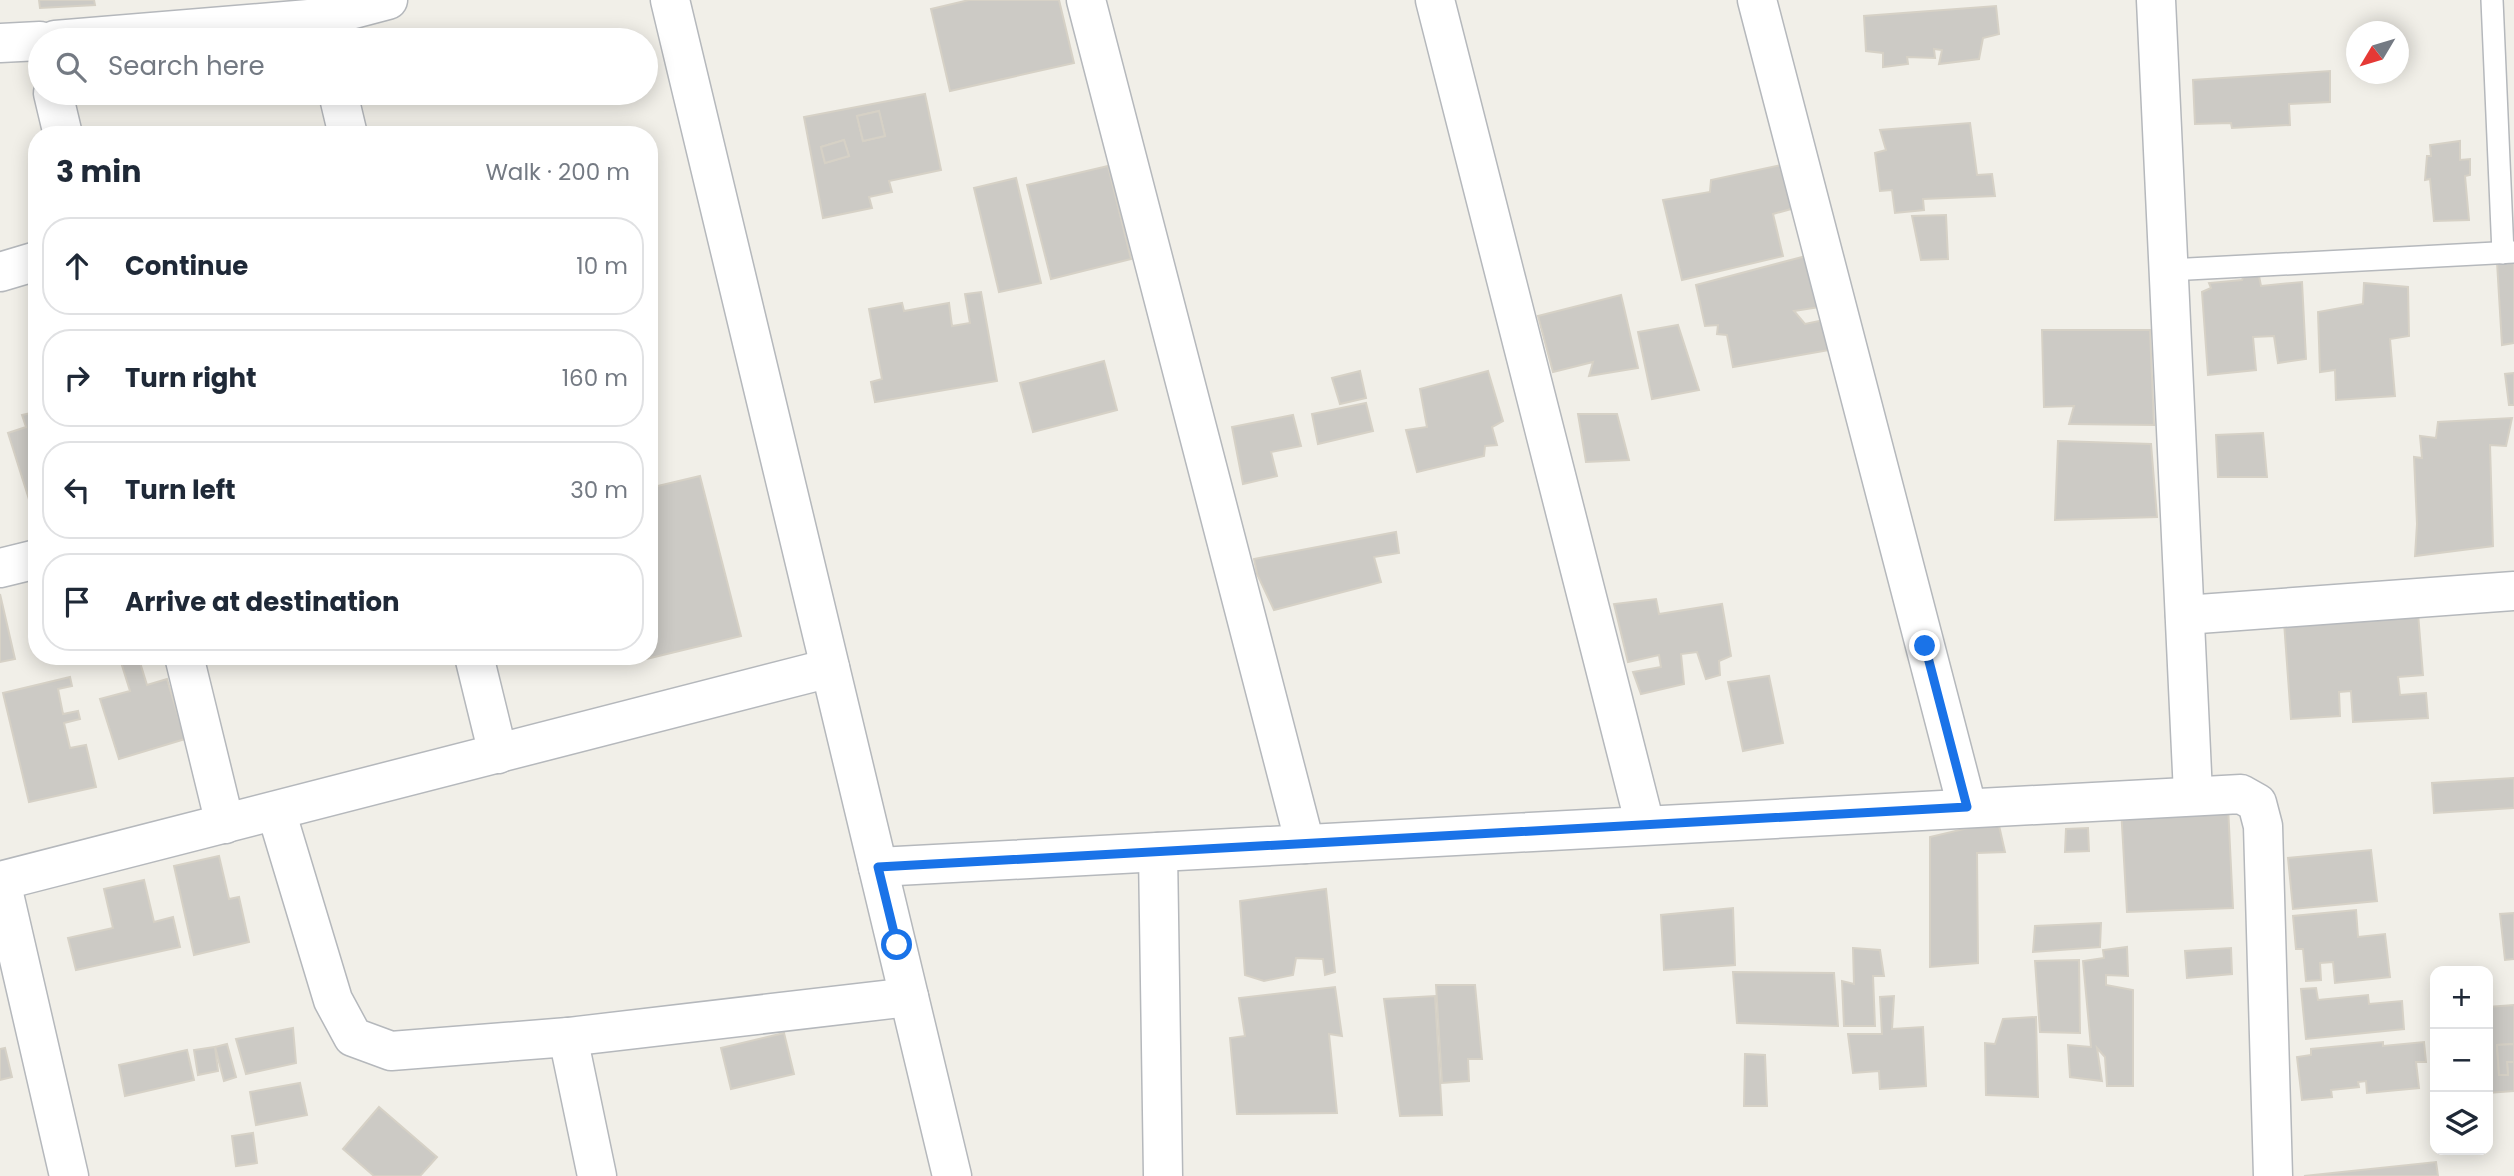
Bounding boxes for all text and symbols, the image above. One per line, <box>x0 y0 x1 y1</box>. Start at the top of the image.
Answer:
north arrow <box>2346 21 2409 84</box>
search box <box>28 28 658 105</box>
icon: search <box>52 48 90 86</box>
text: Search here <box>108 48 265 84</box>
text: 3 min <box>56 150 141 193</box>
text: Walk · 200 m <box>485 156 630 188</box>
icon: ahead <box>58 247 96 285</box>
text: Continue <box>125 248 248 284</box>
text: 10 m <box>576 250 628 282</box>
icon: right <box>58 359 96 397</box>
text: Turn right <box>125 360 257 396</box>
text: 160 m <box>562 362 628 394</box>
icon: left <box>58 471 96 509</box>
text: Turn left <box>125 472 236 508</box>
text: 30 m <box>570 474 628 506</box>
icon: arrive <box>58 583 96 621</box>
text: Arrive at destination <box>125 584 400 620</box>
route end <box>1909 630 1940 661</box>
route start <box>881 929 912 960</box>
map controls <box>2430 966 2493 1155</box>
button: + <box>2430 966 2493 1029</box>
button: − <box>2430 1029 2493 1092</box>
button: layers <box>2430 1092 2493 1155</box>

